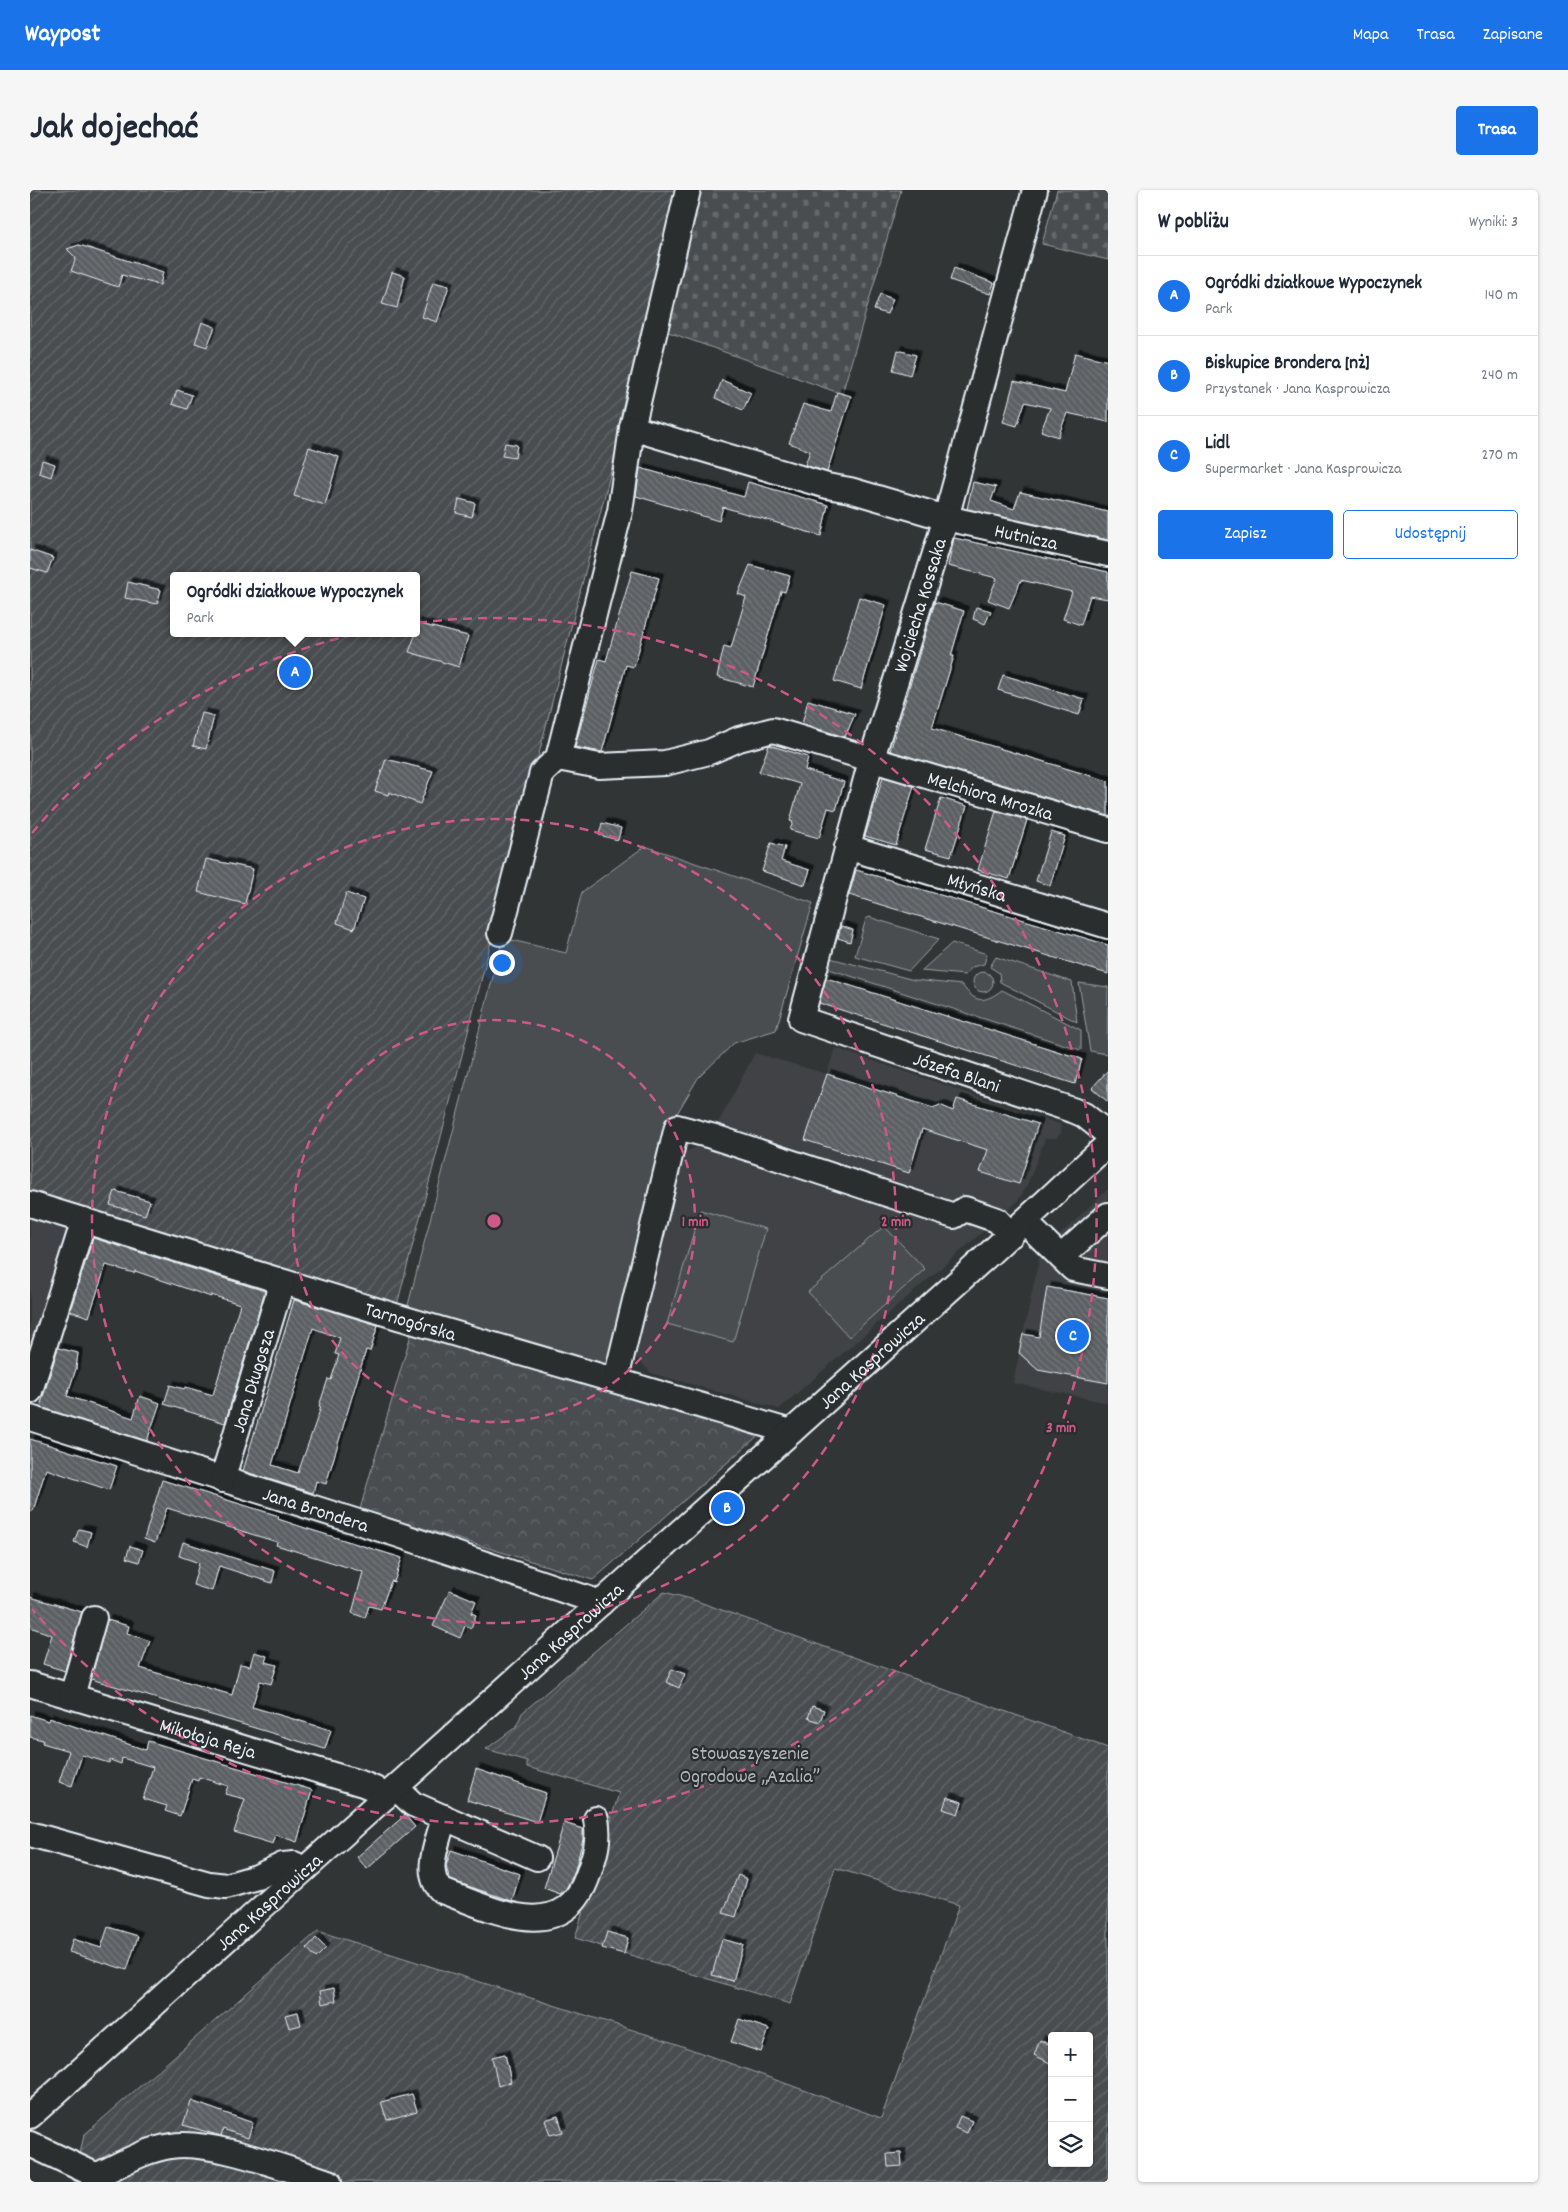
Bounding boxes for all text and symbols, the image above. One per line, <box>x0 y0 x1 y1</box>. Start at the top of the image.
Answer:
text: Waypost <box>25 18 100 52</box>
text: Mapa <box>1353 23 1388 48</box>
text: Trasa <box>1416 23 1455 48</box>
text: Zapisane <box>1483 23 1543 48</box>
text: Jak dojechać <box>30 105 199 155</box>
button: Trasa <box>1456 106 1538 155</box>
text: W pobliżu <box>1158 208 1229 238</box>
text: Wyniki: 3 <box>1469 211 1518 234</box>
text: Ogródki działkowe Wypoczynek <box>1205 271 1422 298</box>
text: A <box>1170 284 1178 307</box>
text: 140 m <box>1484 284 1518 307</box>
text: Park <box>1205 298 1232 321</box>
text: Biskupice Brondera [nż] <box>1205 351 1370 378</box>
text: B <box>1170 364 1178 387</box>
text: 240 m <box>1481 364 1518 387</box>
text: Przystanek · Jana Kasprowicza <box>1205 378 1390 401</box>
text: Lidl <box>1205 431 1230 458</box>
text: C <box>1170 444 1178 467</box>
text: 270 m <box>1482 444 1518 467</box>
text: Supermarket · Jana Kasprowicza <box>1205 458 1401 481</box>
button: Zapisz <box>1158 510 1333 559</box>
button: Udostępnij <box>1343 510 1518 559</box>
street label: Hutnicza <box>991 518 1061 560</box>
street label: Wojciecha Kossaka <box>888 535 956 677</box>
popup <box>170 572 420 637</box>
text: Ogródki działkowe Wypoczynek <box>186 580 404 607</box>
text: Park <box>186 607 214 630</box>
pin: A <box>279 653 311 691</box>
street label: Melchiora Mrozka <box>923 766 1056 830</box>
street label: Młyńska <box>943 867 1010 912</box>
your location <box>489 950 515 976</box>
street label: Józefa Blani <box>909 1047 1004 1102</box>
centre of rings <box>485 1212 503 1230</box>
text: 1 min <box>682 1212 708 1234</box>
text: 2 min <box>881 1212 911 1234</box>
street label: Tarnogórska <box>361 1297 459 1350</box>
street label: Jana Kasprowicza <box>814 1307 933 1417</box>
pin: C <box>1057 1317 1089 1355</box>
street label: Jana Długosza <box>226 1325 284 1437</box>
text: 3 min <box>1046 1418 1076 1440</box>
street label: Jana Brondera <box>258 1482 372 1542</box>
pin: B <box>711 1489 743 1527</box>
street label: Jana Kasprowicza <box>513 1577 632 1688</box>
street label: Mikołaja Reja <box>156 1713 259 1768</box>
park label: Stowaszyszenie Ogrodowe „Azalia” <box>680 1741 820 1792</box>
street label: Jana Kasprowicza <box>211 1848 330 1959</box>
map controls <box>1048 2032 1093 2167</box>
button: + <box>1048 2032 1093 2077</box>
button: − <box>1048 2077 1093 2122</box>
button: layers <box>1048 2122 1093 2167</box>

